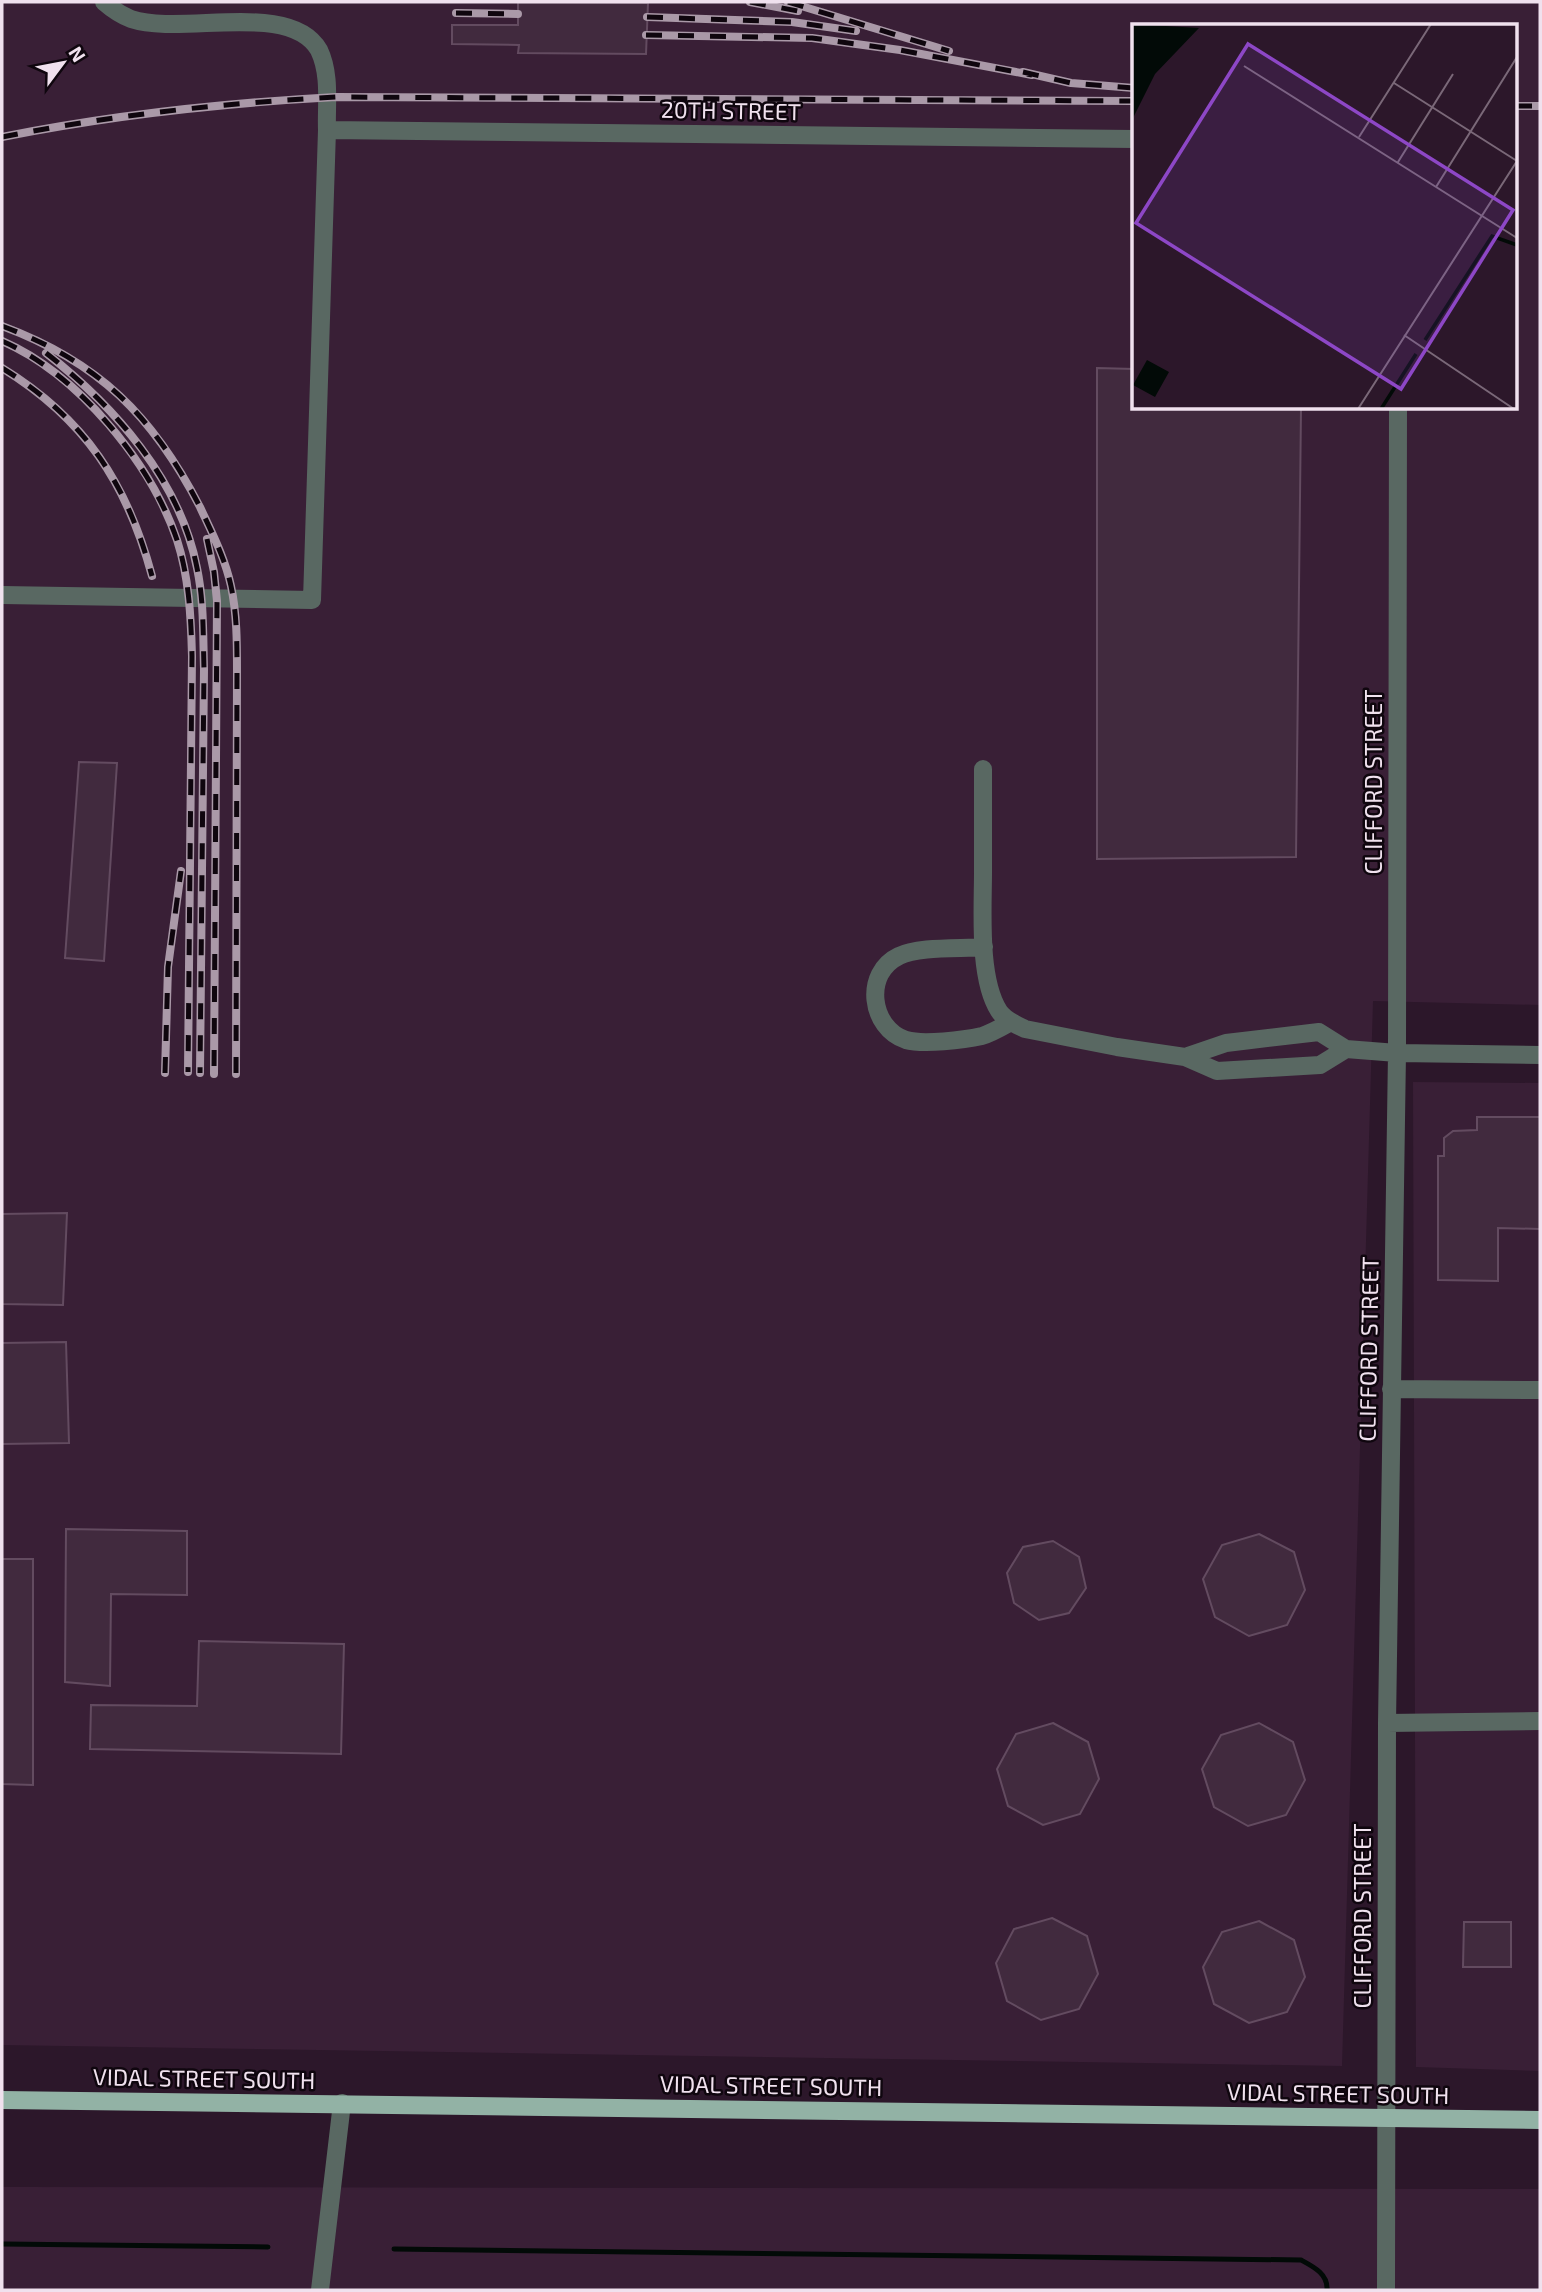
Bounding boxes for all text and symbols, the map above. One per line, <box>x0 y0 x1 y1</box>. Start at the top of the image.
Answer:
inset map <box>1132 24 1518 410</box>
north arrow <box>28 28 98 98</box>
text: N <box>64 42 91 66</box>
street label: 20TH STREET <box>661 95 801 125</box>
street label: CLIFFORD STREET <box>1359 689 1387 875</box>
street label: CLIFFORD STREET <box>1352 1256 1384 1442</box>
street label: CLIFFORD STREET <box>1348 1823 1376 2009</box>
street label: VIDAL STREET SOUTH <box>93 2062 315 2094</box>
street label: VIDAL STREET SOUTH <box>660 2069 882 2101</box>
street label: VIDAL STREET SOUTH <box>1227 2077 1449 2109</box>

